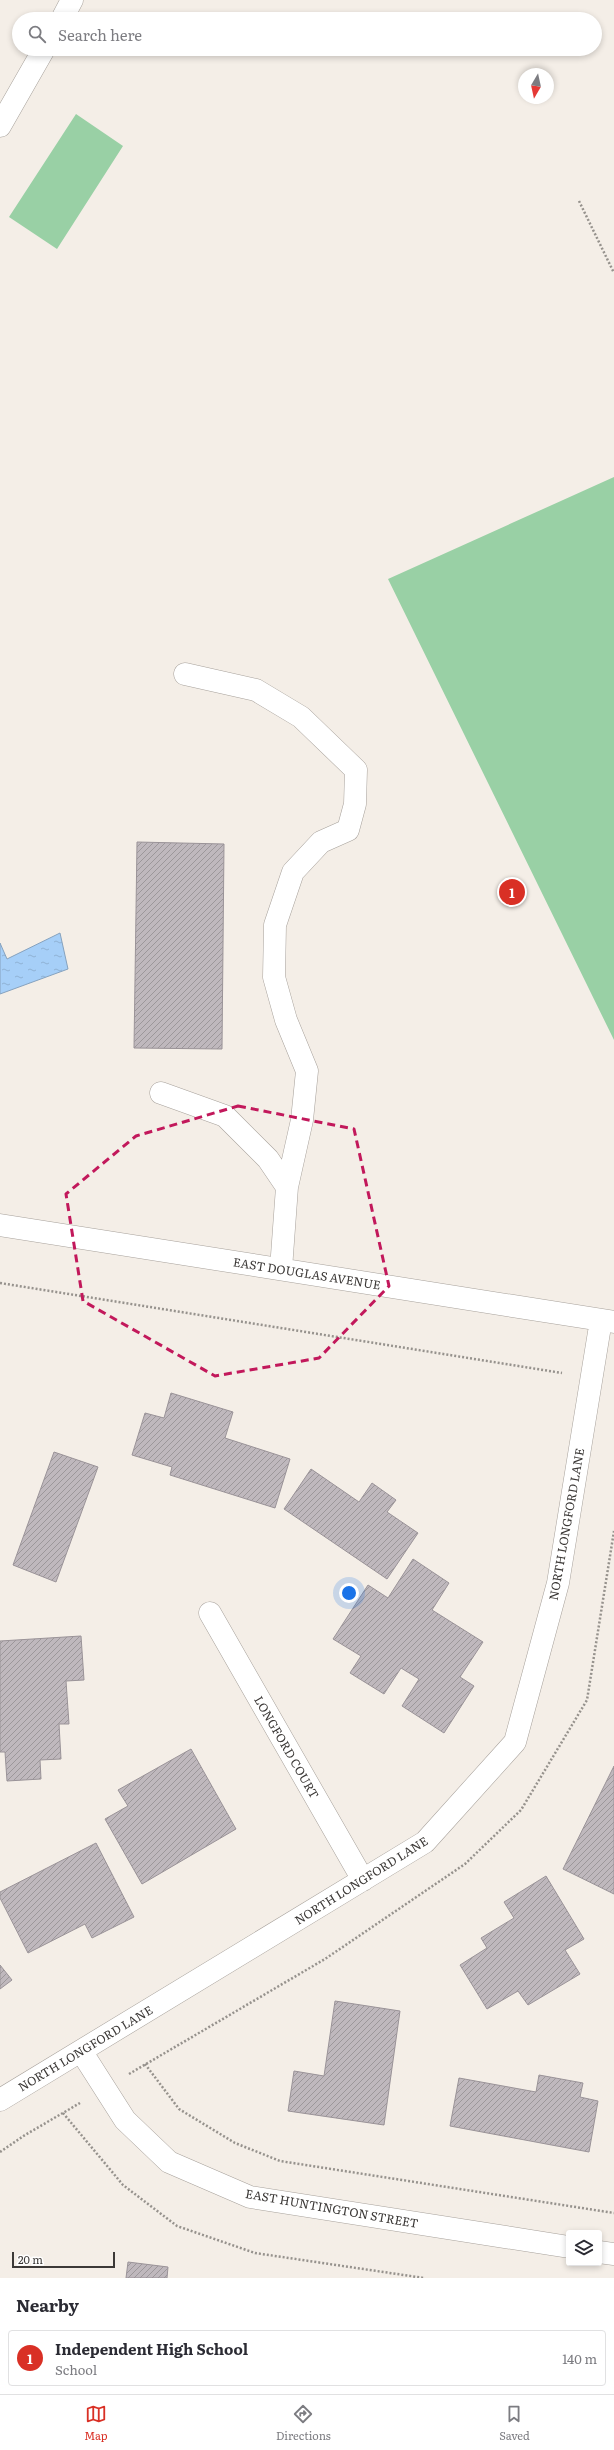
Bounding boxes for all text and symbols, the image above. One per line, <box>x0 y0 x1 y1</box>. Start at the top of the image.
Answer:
search box <box>12 12 602 56</box>
icon: search <box>26 23 48 45</box>
text: Search here <box>58 23 142 46</box>
north arrow <box>518 68 554 104</box>
pin: 1 <box>499 877 525 907</box>
street label: EAST DOUGLAS AVENUE <box>232 1252 382 1294</box>
street label: NORTH LONGFORD LANE <box>544 1446 588 1602</box>
your location <box>339 1583 359 1603</box>
street label: LONGFORD COURT <box>250 1692 324 1802</box>
street label: NORTH LONGFORD LANE <box>291 1831 432 1929</box>
street label: NORTH LONGFORD LANE <box>14 2000 156 2095</box>
street label: EAST HUNTINGTON STREET <box>244 2184 420 2232</box>
map controls <box>566 2230 602 2266</box>
button: layers <box>566 2230 602 2266</box>
scale bar <box>12 2250 115 2269</box>
text: 20 m <box>18 2251 43 2267</box>
text: Nearby <box>16 2292 79 2317</box>
text: Independent High School <box>55 2337 248 2360</box>
text: 1 <box>27 2349 33 2368</box>
text: 140 m <box>562 2349 597 2368</box>
text: School <box>55 2360 97 2379</box>
tab: Map <box>84 2403 108 2443</box>
tab: Directions <box>276 2403 331 2443</box>
tab: Saved <box>499 2403 530 2443</box>

